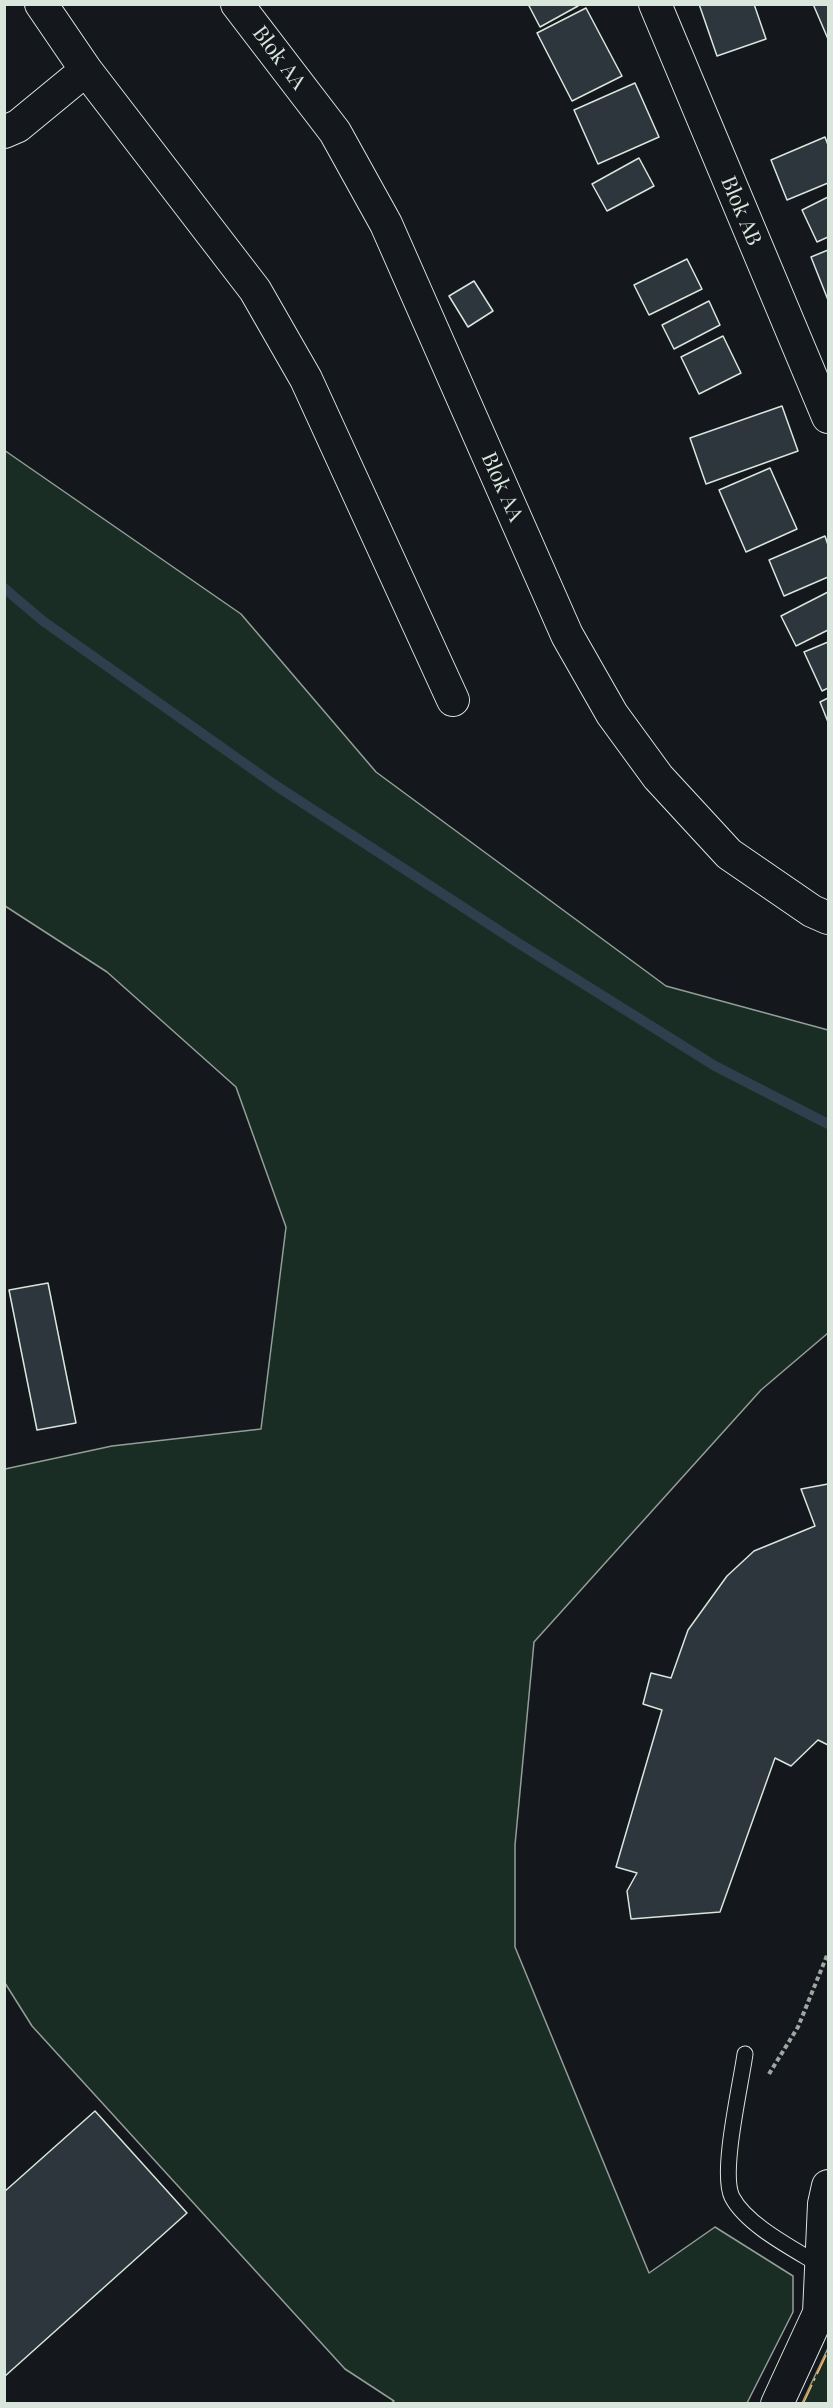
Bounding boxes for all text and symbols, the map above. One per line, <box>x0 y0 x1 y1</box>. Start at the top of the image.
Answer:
street label: Blok AA <box>247 21 311 95</box>
street label: Blok AB <box>715 173 767 249</box>
street label: Blok AA <box>476 448 528 526</box>

